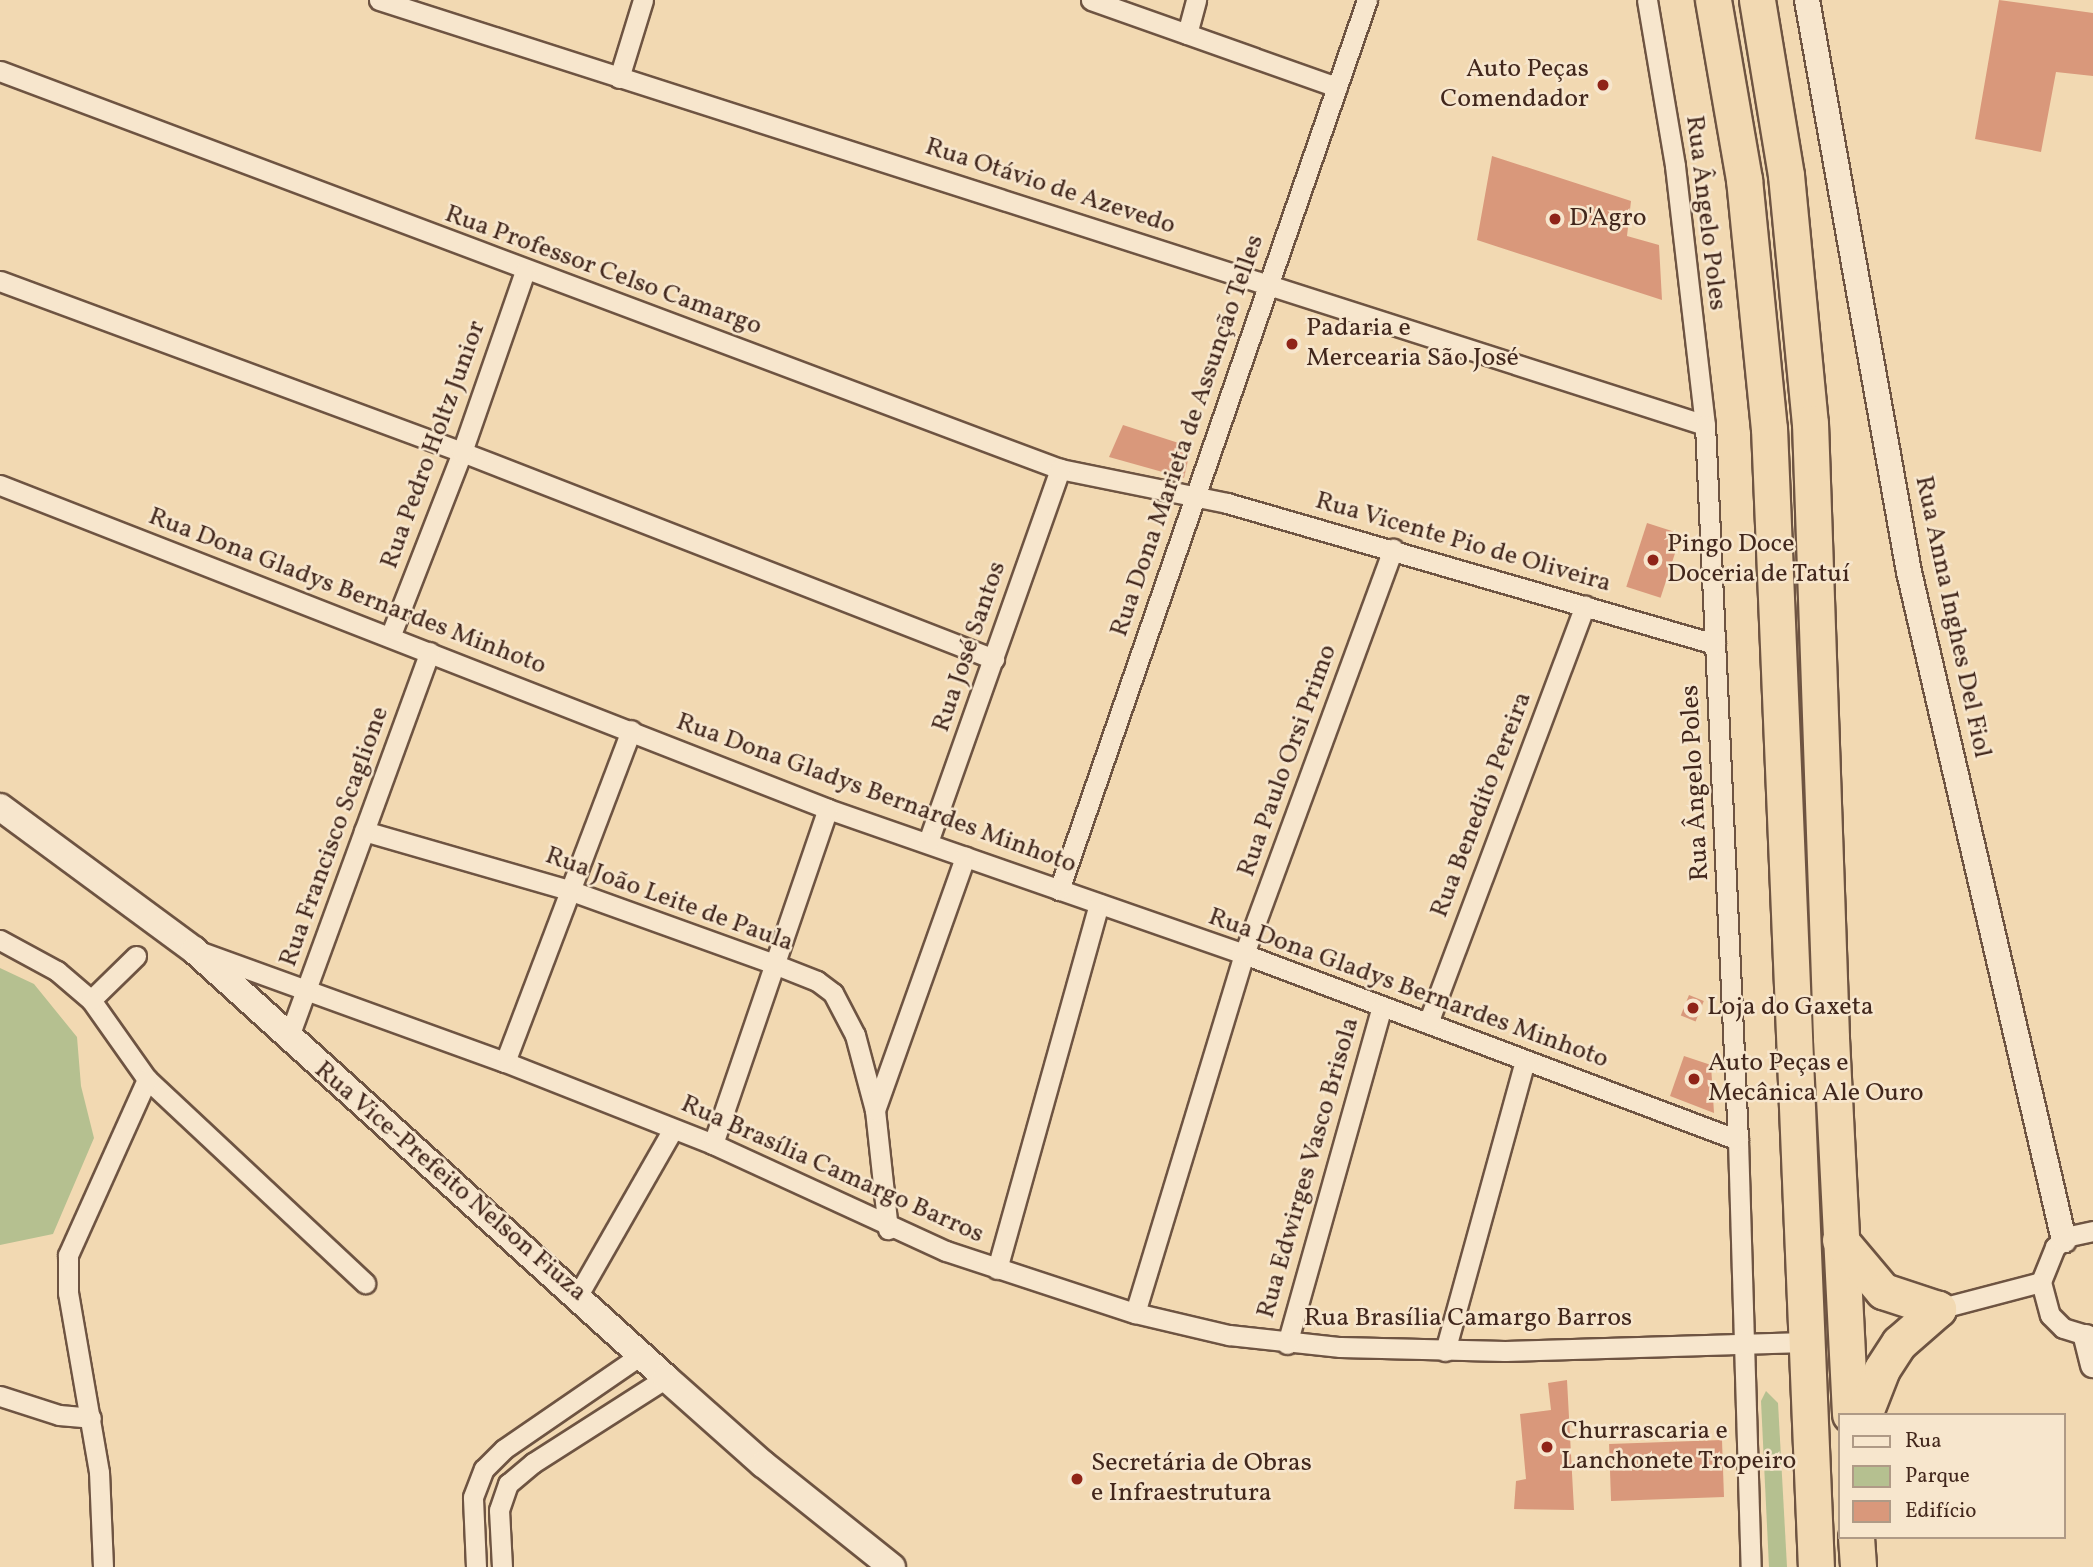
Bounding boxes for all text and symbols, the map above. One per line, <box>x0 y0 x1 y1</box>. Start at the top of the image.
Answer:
place label: Auto Peças Comendador <box>1440 54 1589 116</box>
marker: Auto Peças Comendador <box>1595 77 1611 93</box>
street label: Rua Ângelo Poles <box>1678 114 1732 312</box>
street label: Rua Otávio de Azevedo <box>921 132 1179 242</box>
street label: Rua Professor Celso Camargo <box>440 199 766 343</box>
place label: D'Agro <box>1569 203 1647 235</box>
marker: D'Agro <box>1547 211 1563 227</box>
street label: Rua Dona Marieta de Assunção Telles <box>1104 231 1272 641</box>
place label: Padaria e Mercearia São José <box>1306 313 1519 374</box>
street label: Rua Pedro Holtz Junior <box>375 317 493 573</box>
marker: Padaria e Mercearia São José <box>1284 336 1300 352</box>
street label: Rua Anna Inghes Del Fiol <box>1907 473 1997 761</box>
street label: Rua Vicente Pio de Oliveira <box>1311 486 1615 600</box>
street label: Rua Dona Gladys Bernardes Minhoto <box>144 502 550 682</box>
place label: Pingo Doce Doceria de Tatuí <box>1667 529 1851 590</box>
marker: Pingo Doce Doceria de Tatuí <box>1645 552 1661 568</box>
street label: Rua José Santos <box>926 558 1014 736</box>
street label: Rua Paulo Orsi Primo <box>1231 641 1345 881</box>
street label: Rua Ângelo Poles <box>1675 684 1717 882</box>
street label: Rua Benedito Pereira <box>1425 688 1539 922</box>
street label: Rua Francisco Scaglione <box>273 703 397 971</box>
street label: Rua Dona Gladys Bernardes Minhoto <box>672 707 1080 881</box>
street label: Rua João Leite de Paula <box>541 841 797 959</box>
street label: Rua Dona Gladys Bernardes Minhoto <box>1204 902 1612 1076</box>
place label: Loja do Gaxeta <box>1707 992 1874 1024</box>
marker: Loja do Gaxeta <box>1685 1000 1701 1016</box>
street label: Rua Edwirges Vasco Brisola <box>1251 1014 1367 1322</box>
place label: Auto Peças e Mecânica Ale Ouro <box>1708 1048 1924 1110</box>
street label: Rua Vice-Prefeito Nelson Fiuza <box>307 1055 593 1309</box>
marker: Auto Peças e Mecânica Ale Ouro <box>1686 1071 1702 1087</box>
street label: Rua Brasília Camargo Barros <box>676 1089 988 1251</box>
street label: Rua Brasília Camargo Barros <box>1304 1303 1632 1335</box>
legend <box>1838 1413 2065 1539</box>
place label: Churrascaria e Lanchonete Tropeiro <box>1561 1416 1797 1478</box>
text: Rua <box>1905 1427 1942 1456</box>
marker: Churrascaria e Lanchonete Tropeiro <box>1539 1439 1555 1455</box>
place label: Secretária de Obras e Infraestrutura <box>1091 1448 1312 1510</box>
text: Parque <box>1905 1462 1970 1491</box>
marker: Secretária de Obras e Infraestrutura <box>1069 1471 1085 1487</box>
text: Edifício <box>1905 1497 1977 1526</box>

